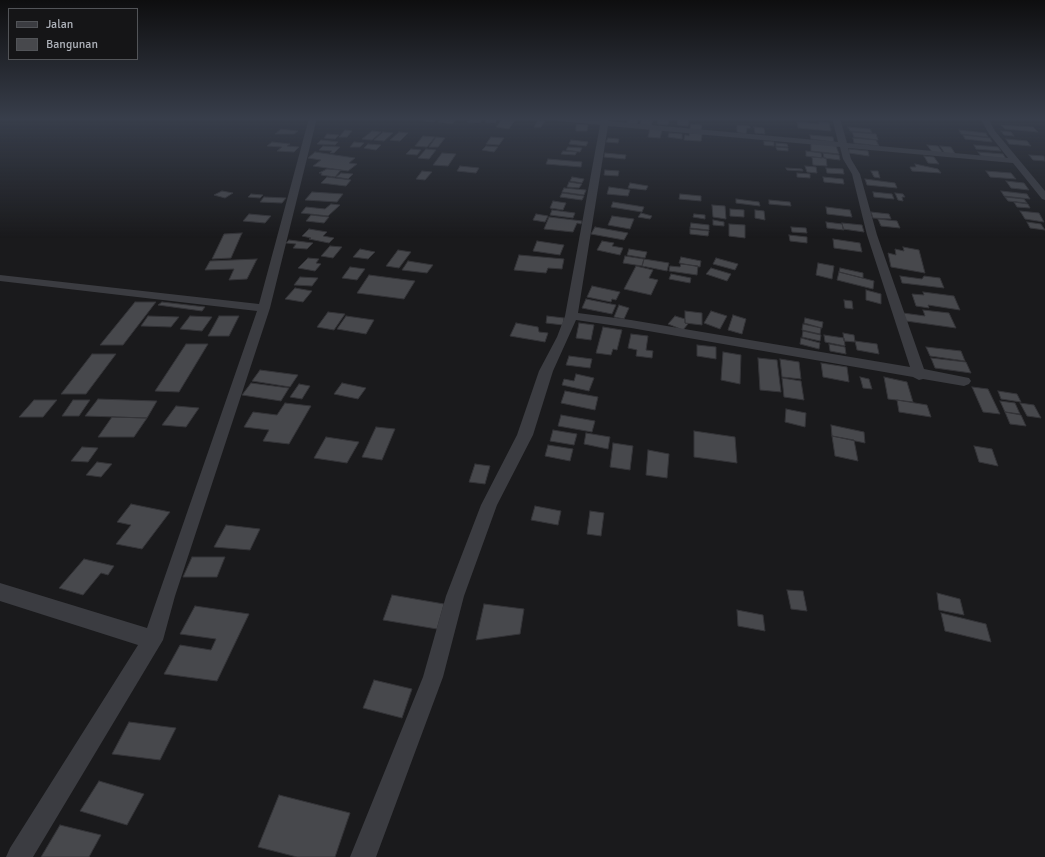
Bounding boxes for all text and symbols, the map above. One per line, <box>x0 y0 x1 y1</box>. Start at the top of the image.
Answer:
legend <box>8 8 138 60</box>
text: Jalan <box>46 17 73 32</box>
text: Bangunan <box>46 37 98 52</box>

